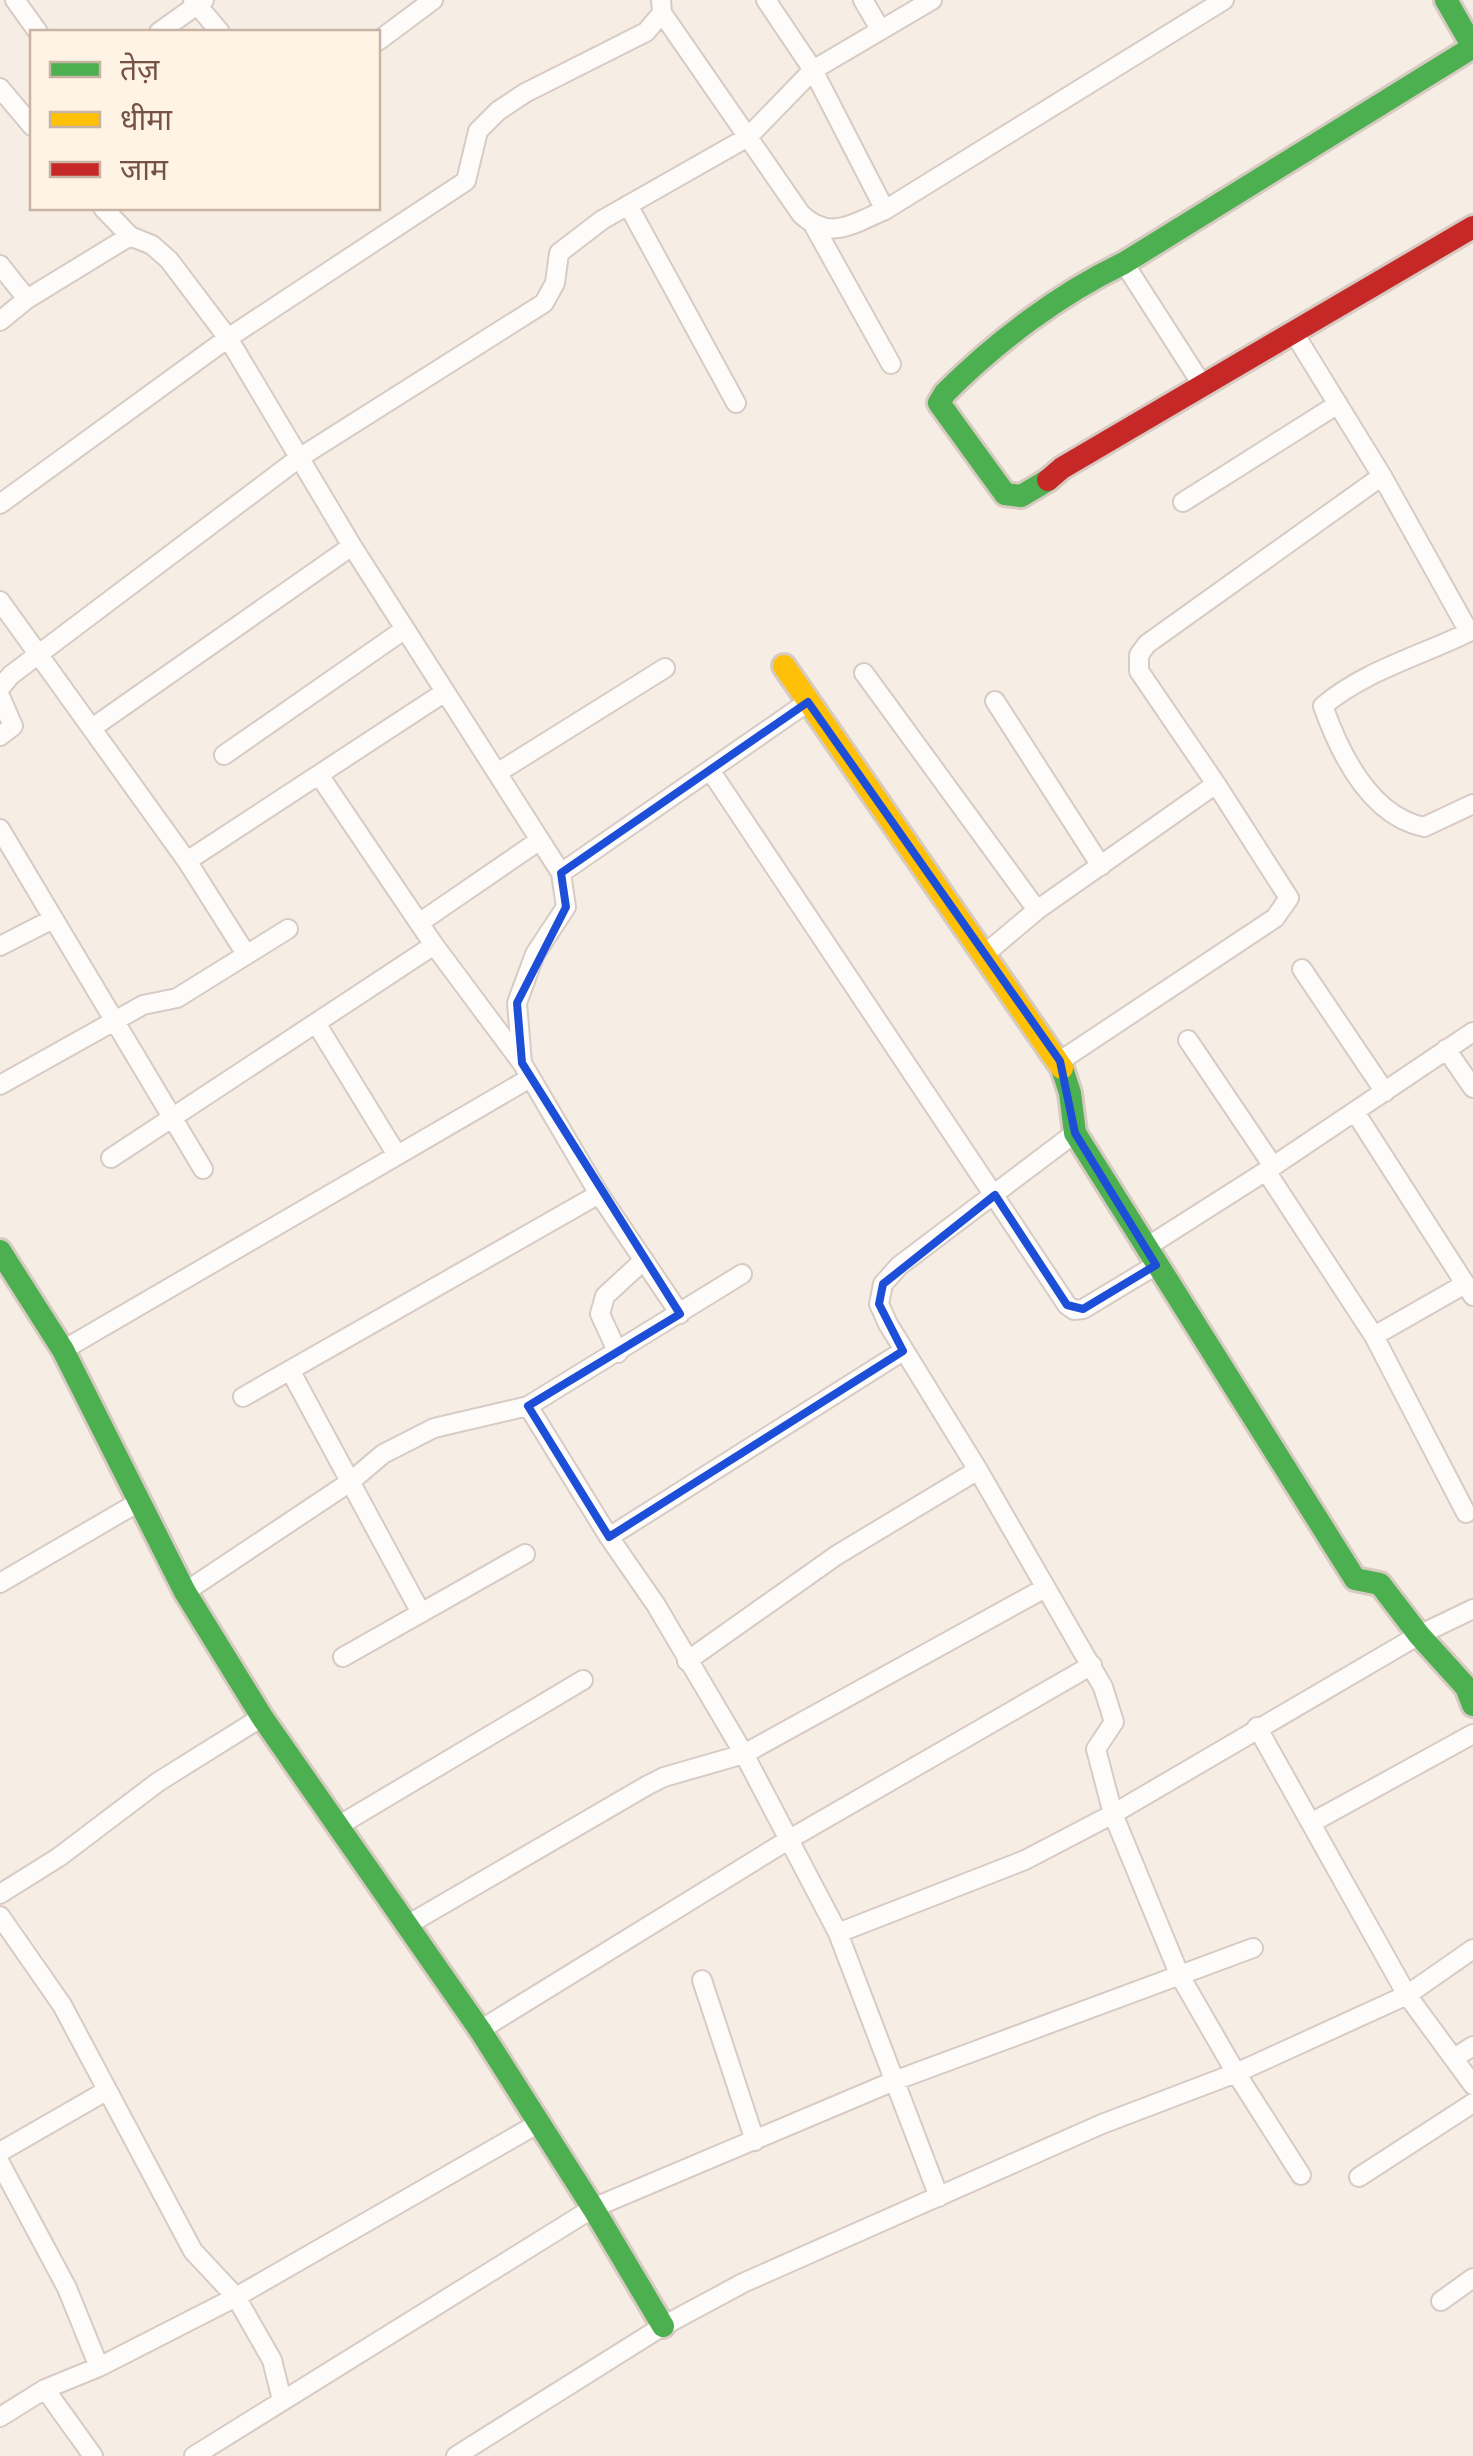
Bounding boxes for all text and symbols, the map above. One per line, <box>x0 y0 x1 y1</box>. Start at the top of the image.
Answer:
legend <box>30 30 380 210</box>
text: तेज़ <box>120 48 160 89</box>
text: धीमा <box>120 98 173 139</box>
text: जाम <box>120 148 169 189</box>

